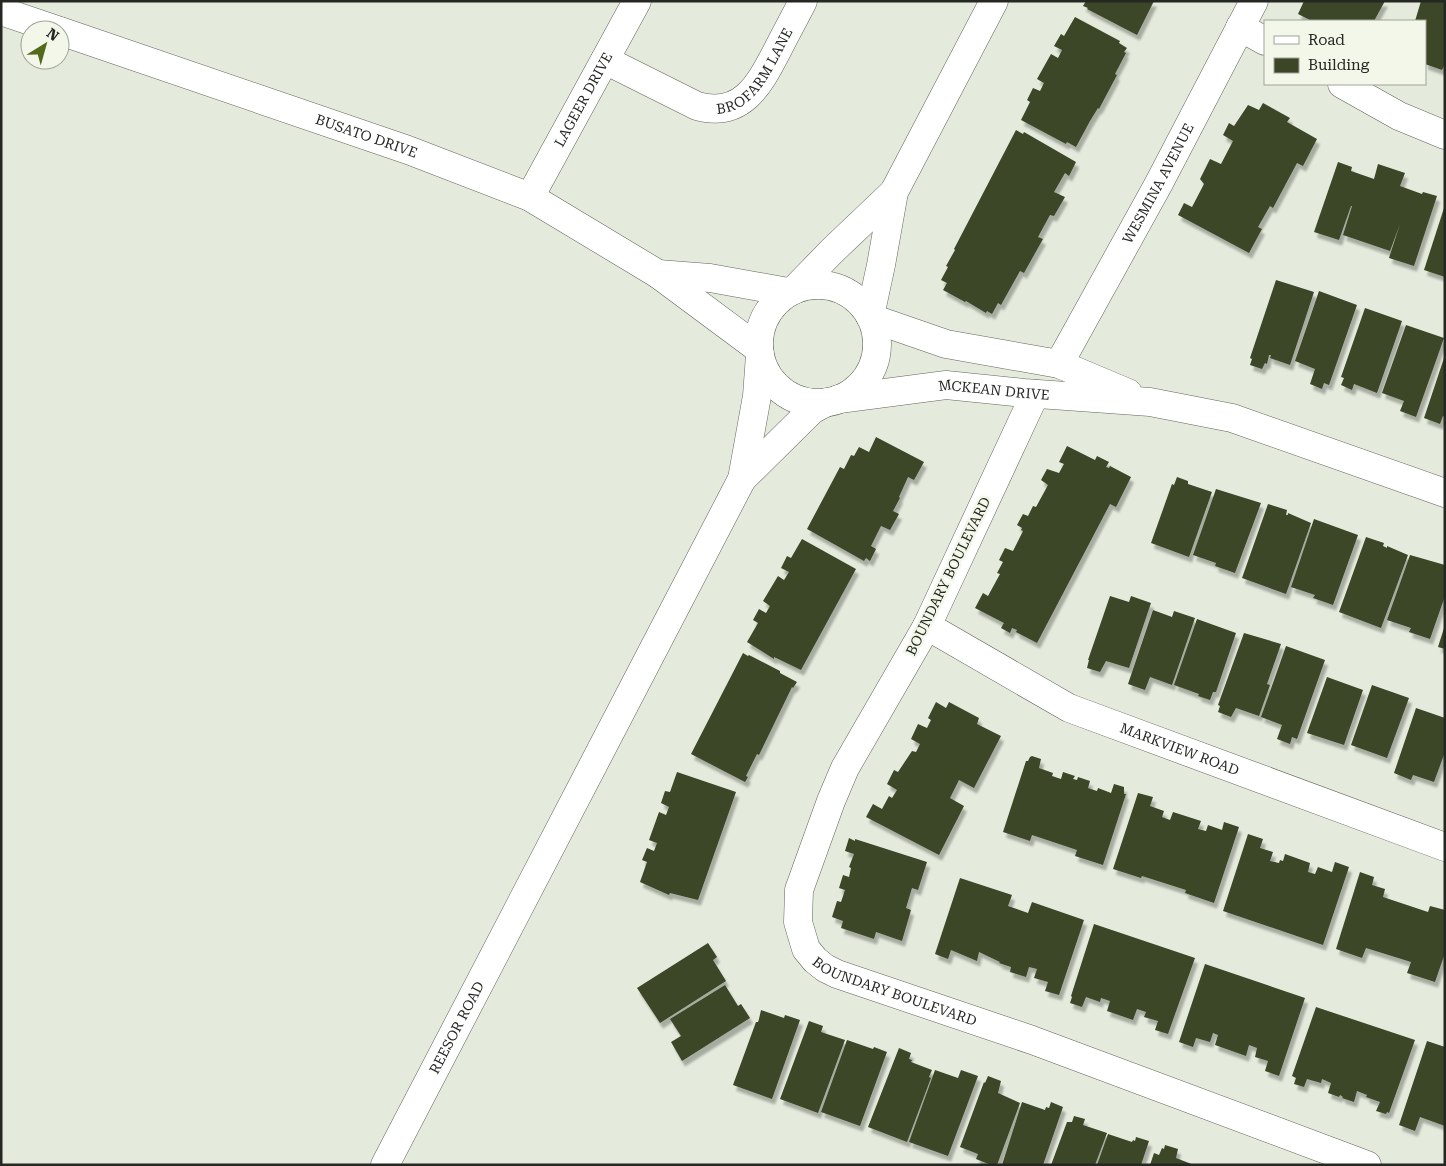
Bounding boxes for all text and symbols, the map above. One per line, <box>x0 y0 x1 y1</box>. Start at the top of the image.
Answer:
north arrow <box>20 20 70 70</box>
legend <box>1264 20 1426 85</box>
text: N <box>44 25 62 44</box>
street label: BROFARM LANE <box>715 25 796 117</box>
text: Road <box>1308 31 1345 49</box>
street label: LAGEER DRIVE <box>551 50 615 149</box>
text: Building <box>1308 56 1370 74</box>
street label: BUSATO DRIVE <box>314 111 420 161</box>
street label: WESMINA AVENUE <box>1119 121 1197 246</box>
street label: MCKEAN DRIVE <box>937 376 1050 403</box>
street label: BOUNDARY BOULEVARD <box>903 494 993 658</box>
street label: MARKVIEW ROAD <box>1118 720 1242 778</box>
street label: BOUNDARY BOULEVARD <box>809 953 979 1029</box>
street label: REESOR ROAD <box>426 978 487 1076</box>

